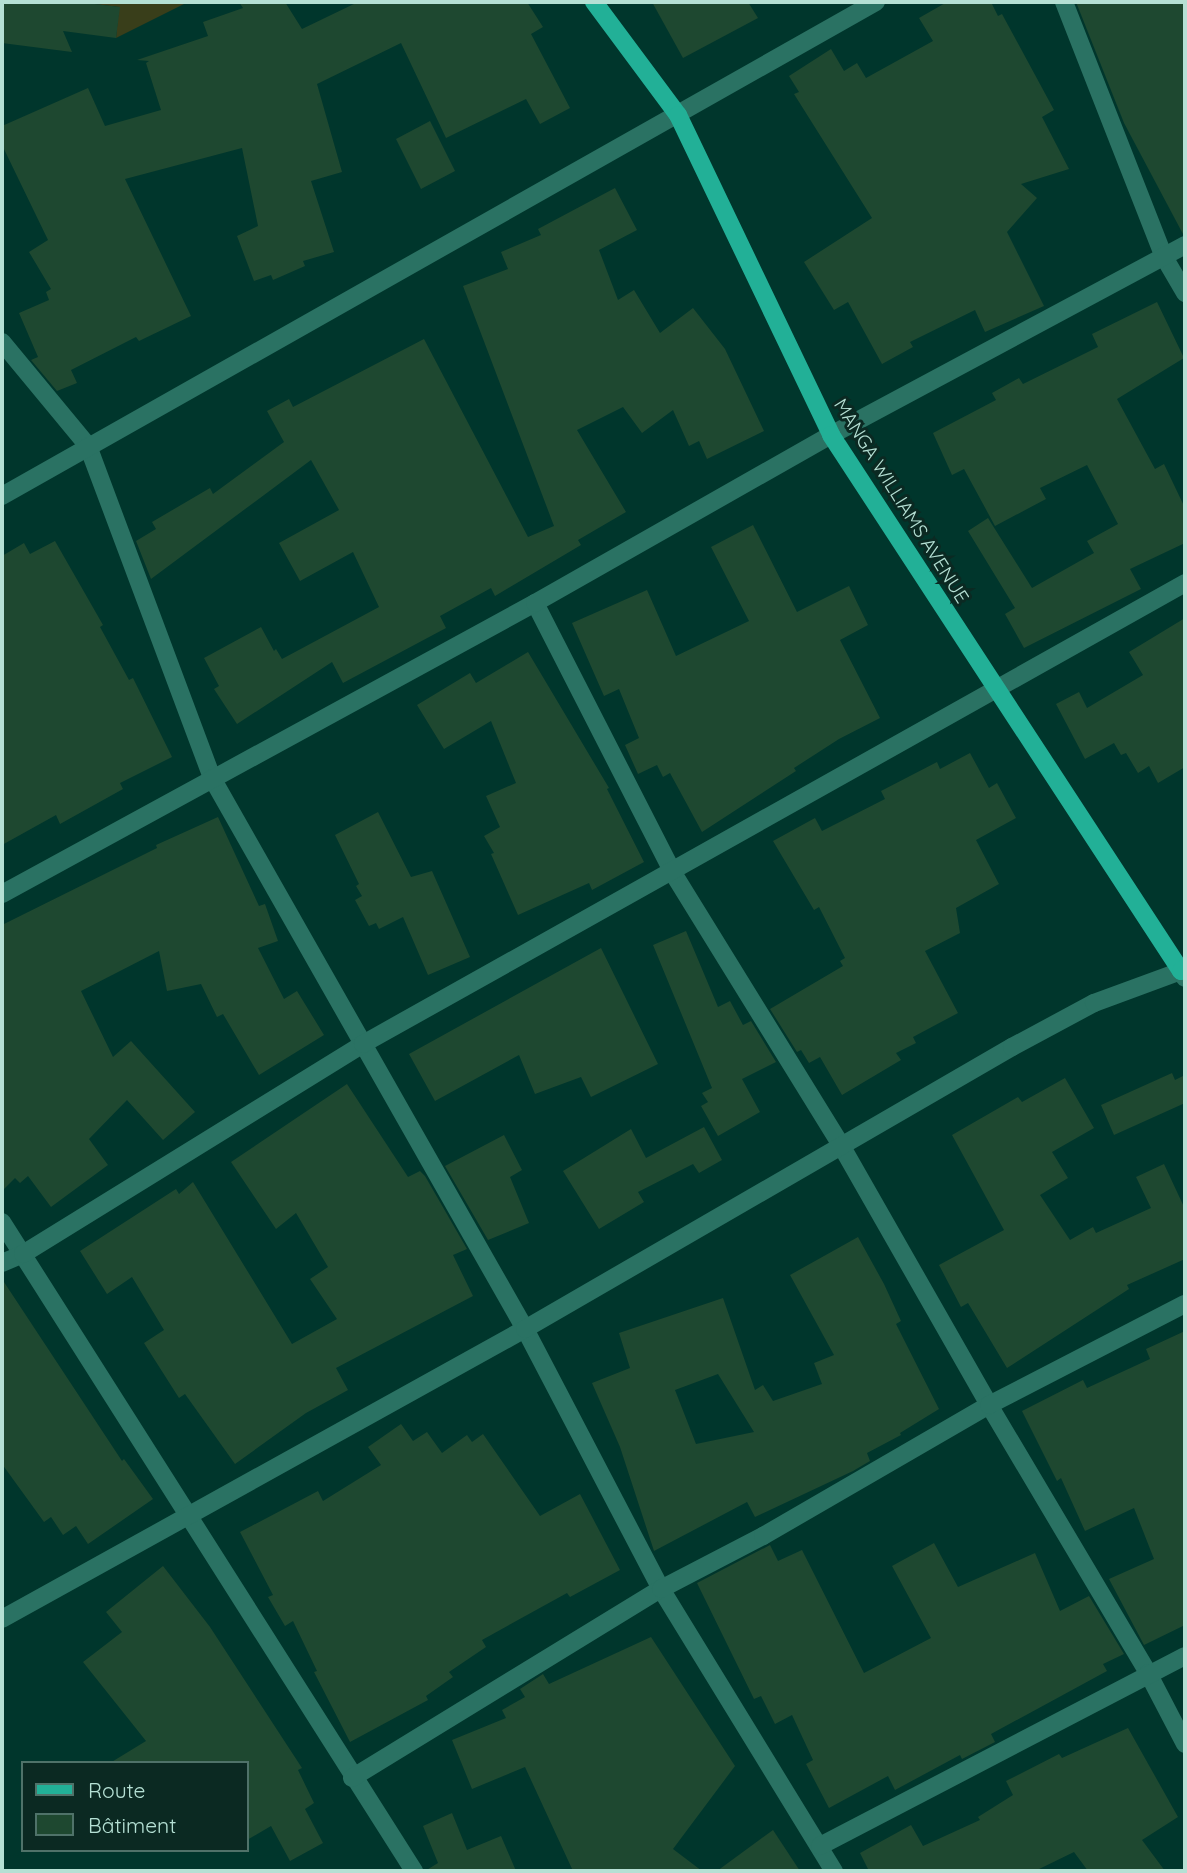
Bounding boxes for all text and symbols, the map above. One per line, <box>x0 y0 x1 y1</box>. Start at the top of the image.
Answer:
street label: MANGA WILLIAMS AVENUE <box>829 395 973 607</box>
legend <box>21 1761 248 1852</box>
text: Route <box>88 1777 145 1803</box>
text: Bâtiment <box>88 1812 176 1838</box>

